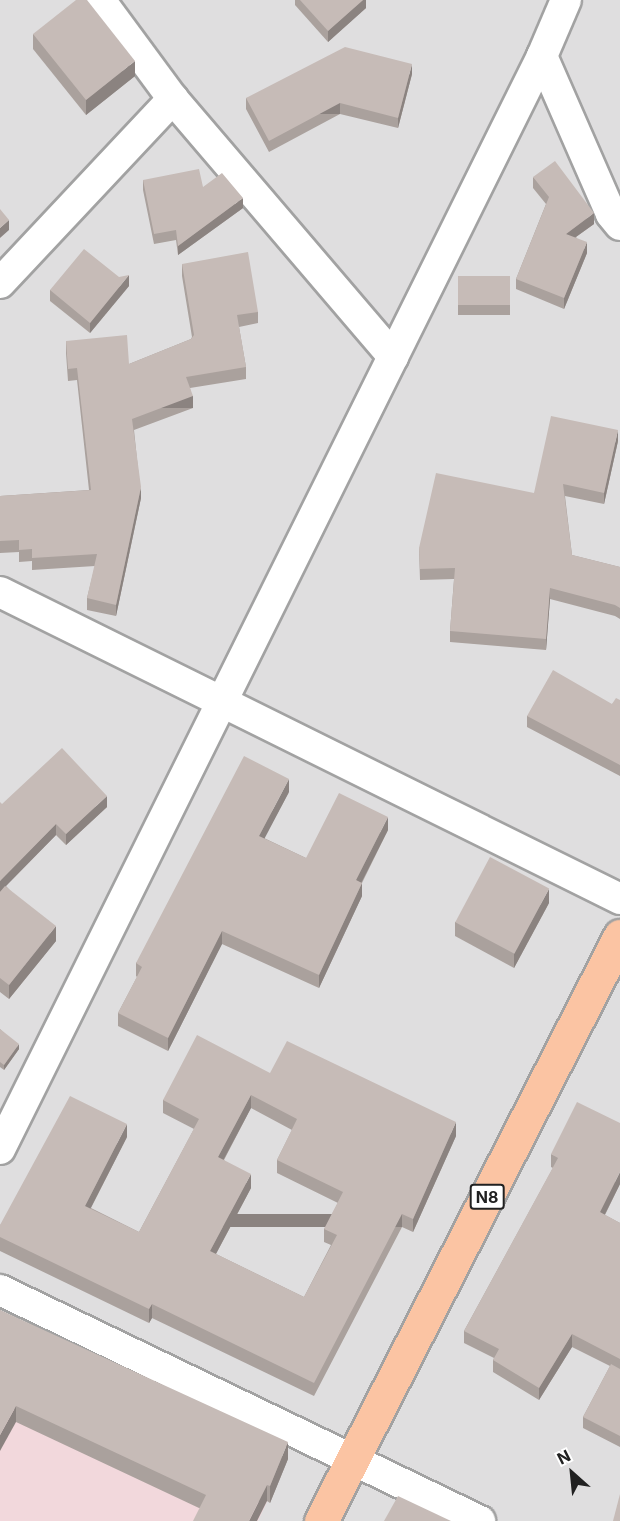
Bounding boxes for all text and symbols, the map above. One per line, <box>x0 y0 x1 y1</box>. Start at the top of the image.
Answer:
road number: N8 <box>469 1184 505 1210</box>
north arrow <box>542 1443 602 1503</box>
text: N <box>554 1445 574 1469</box>

